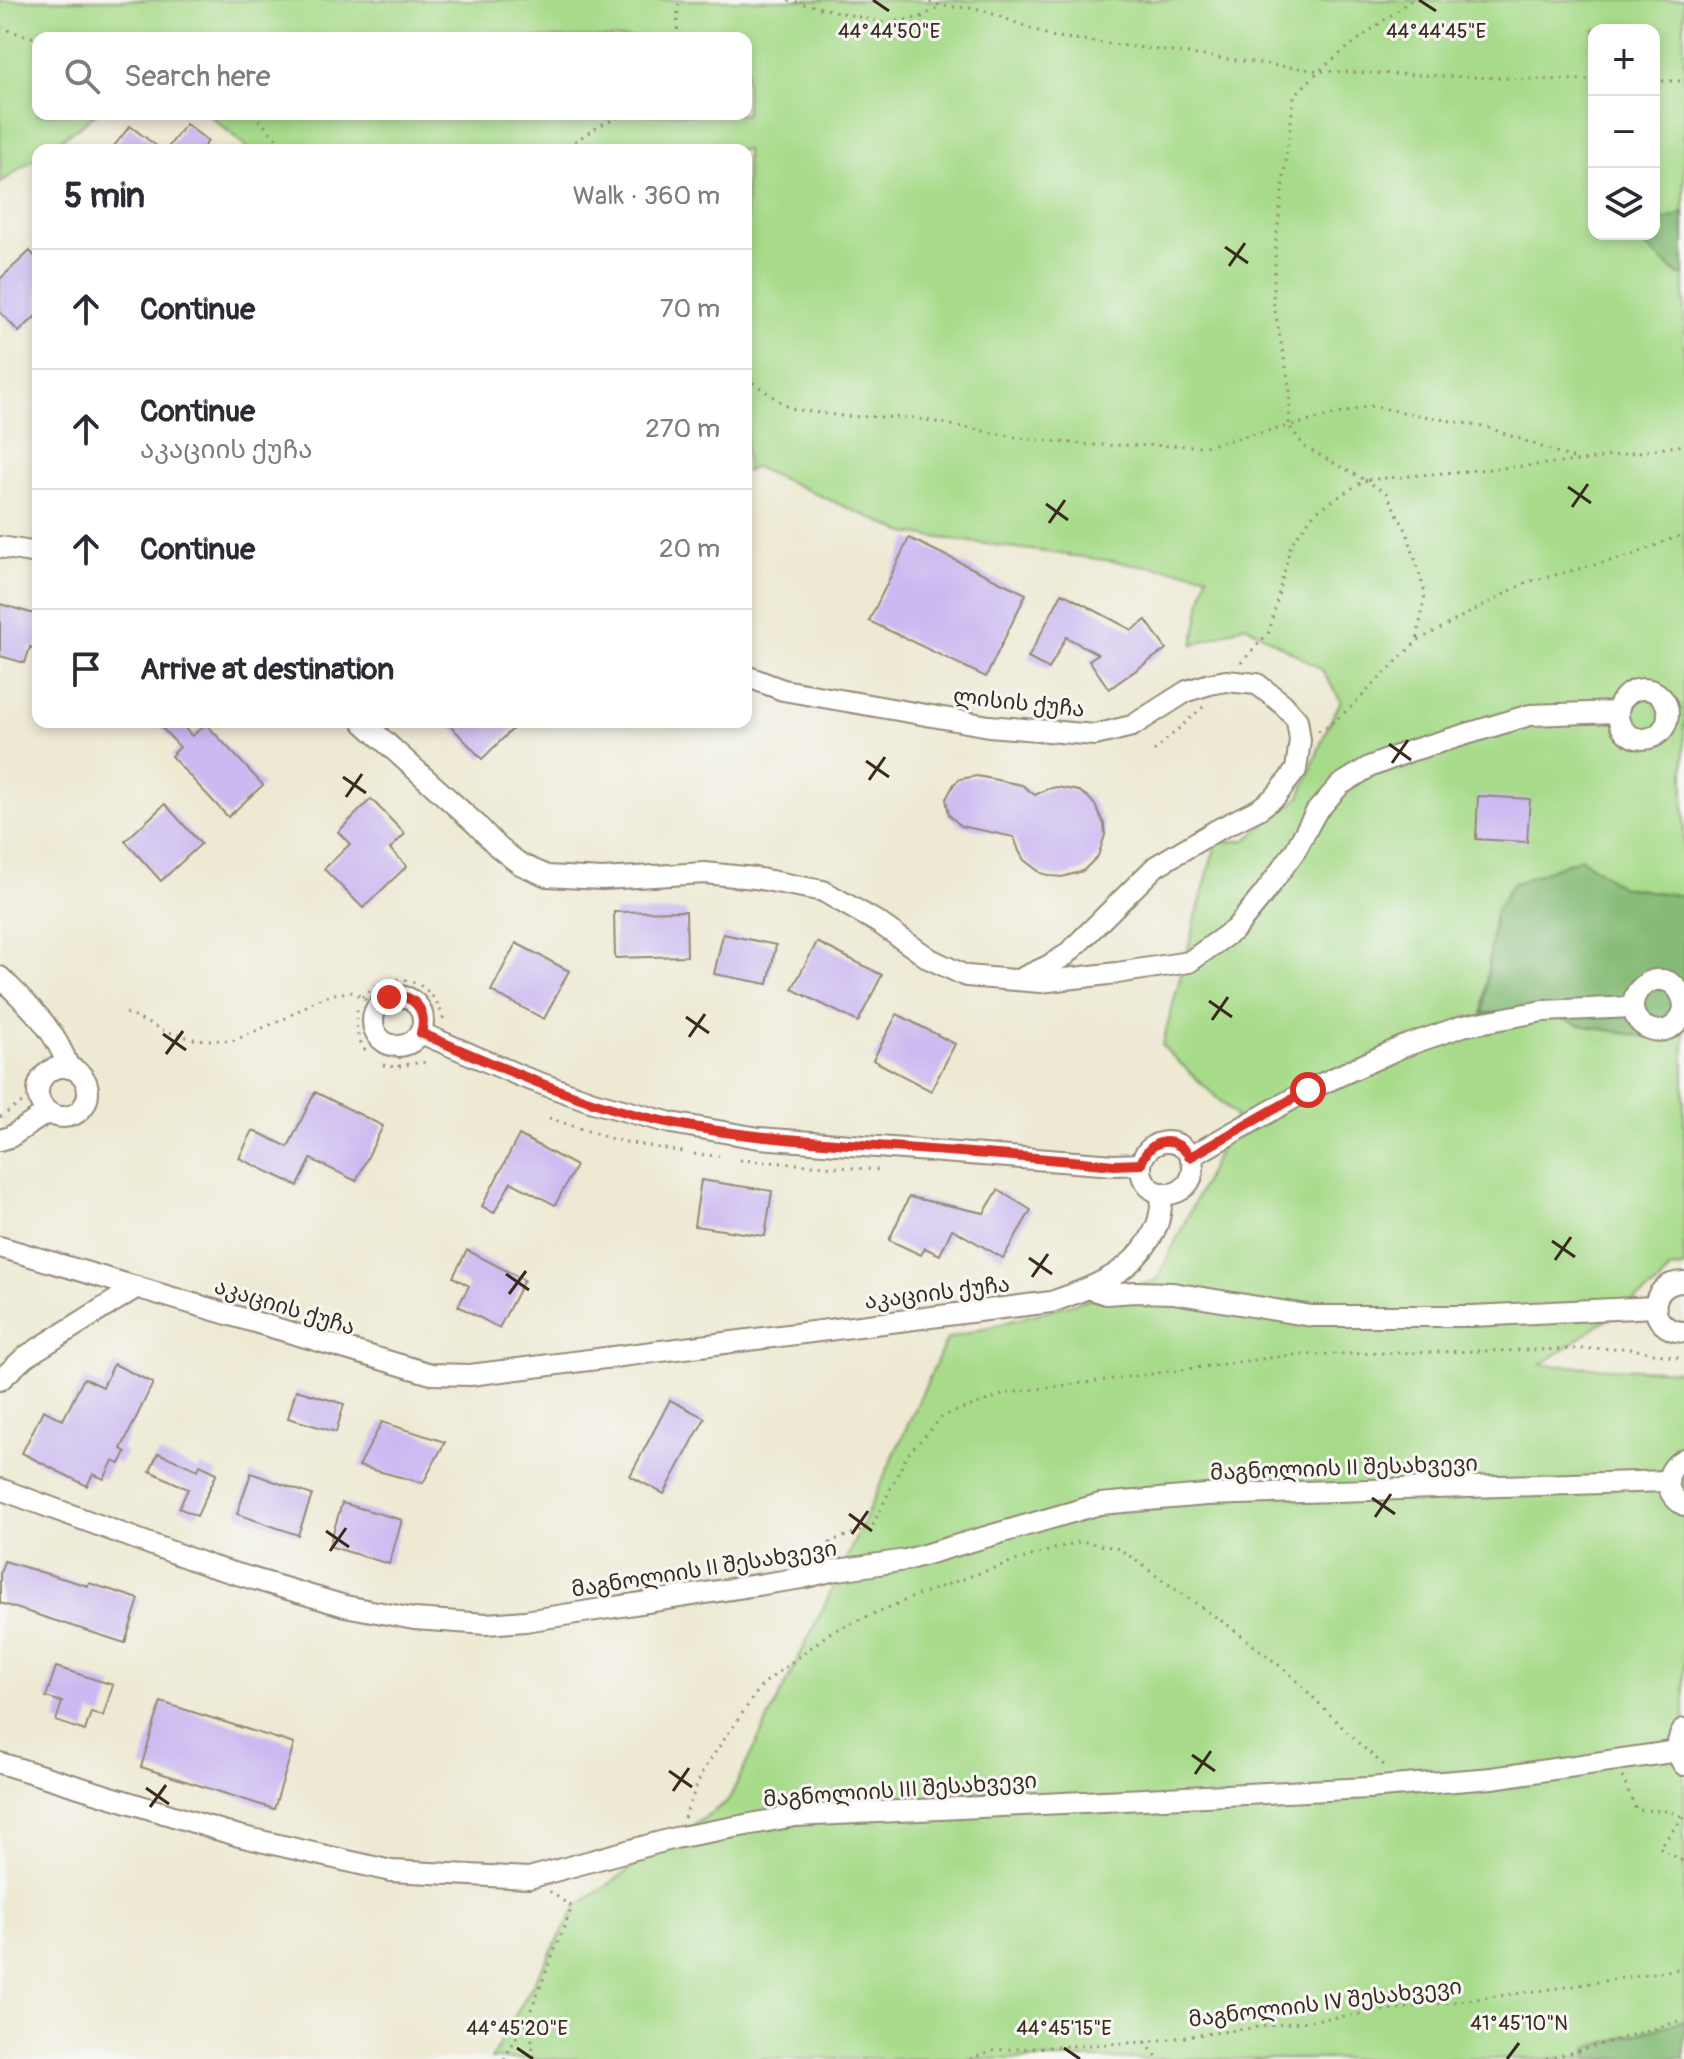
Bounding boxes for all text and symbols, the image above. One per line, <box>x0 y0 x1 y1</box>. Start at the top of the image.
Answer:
text: 44°44'50"E <box>838 19 940 44</box>
text: 44°44'45"E <box>1386 19 1486 44</box>
map controls <box>1588 24 1660 240</box>
button: + <box>1588 24 1660 96</box>
search box <box>32 32 752 120</box>
icon: search <box>60 54 104 98</box>
text: Search here <box>124 58 271 95</box>
button: − <box>1588 96 1660 168</box>
button: layers <box>1588 168 1660 240</box>
text: 5 min <box>64 175 145 218</box>
text: Walk · 360 m <box>573 180 720 212</box>
icon: ahead <box>64 287 108 331</box>
text: Continue <box>140 291 255 328</box>
text: 70 m <box>660 293 720 325</box>
text: Continue <box>140 393 255 430</box>
icon: ahead <box>64 407 108 451</box>
text: 270 m <box>645 413 720 445</box>
text: აკაციის ქუჩა <box>140 434 312 466</box>
icon: ahead <box>64 527 108 571</box>
text: Continue <box>140 531 255 568</box>
text: 20 m <box>659 533 720 565</box>
icon: arrive <box>64 647 108 691</box>
text: Arrive at destination <box>140 651 394 688</box>
street label: ლისის ქუჩა <box>952 682 1086 724</box>
route end <box>371 979 407 1015</box>
route start <box>1290 1072 1326 1108</box>
street label: აკაციის ქუჩა <box>863 1270 1011 1316</box>
street label: აკაციის ქუჩა <box>211 1272 359 1342</box>
street label: მაგნოლიის II შესახვევი <box>1210 1449 1478 1487</box>
street label: მაგნოლიის II შესახვევი <box>570 1534 839 1604</box>
street label: მაგნოლიის III შესახვევი <box>762 1766 1038 1814</box>
street label: მაგნოლიის IV შესახვევი <box>1187 1972 1463 2034</box>
text: 41°45'10"N <box>1470 2011 1568 2036</box>
text: 44°45'20"E <box>466 2016 568 2041</box>
text: 44°45'15"E <box>1016 2016 1112 2041</box>

